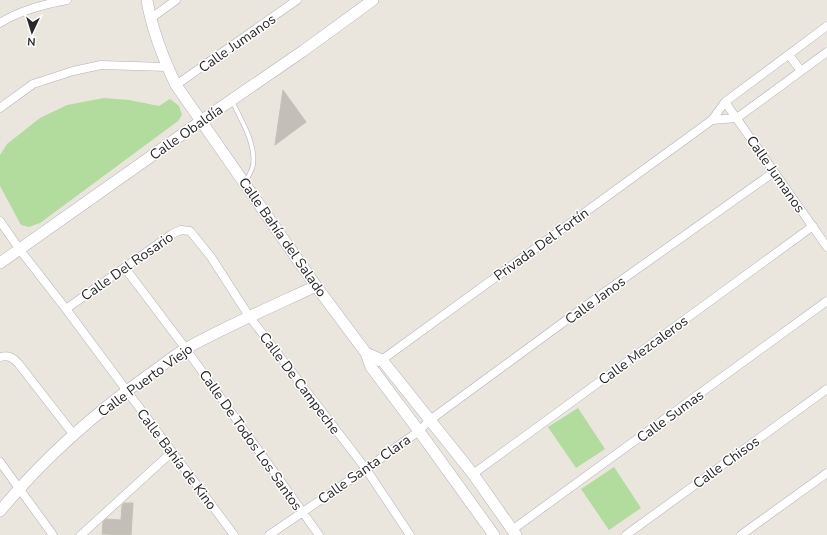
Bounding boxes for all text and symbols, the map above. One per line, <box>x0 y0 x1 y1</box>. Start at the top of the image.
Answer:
street label: Calle Jumanos <box>195 10 280 77</box>
north arrow <box>12 12 52 52</box>
text: N <box>27 34 36 49</box>
street label: Calle Obaldía <box>146 100 227 165</box>
street label: Calle Jumanos <box>742 132 809 217</box>
street label: Calle Bahía del Salado <box>234 174 331 301</box>
street label: Privada Del Fortín <box>490 204 593 285</box>
street label: Calle Del Rosario <box>77 227 177 305</box>
street label: Calle Janos <box>561 272 630 329</box>
street label: Calle Mezcaleros <box>595 311 692 389</box>
street label: Calle De Campeche <box>255 328 344 438</box>
street label: Calle Puerto Viejo <box>94 339 197 421</box>
street label: Calle De Todos Los Santos <box>195 366 307 515</box>
street label: Calle Sumas <box>633 386 708 447</box>
street label: Calle Bahía de Kino <box>132 405 221 514</box>
street label: Calle Santa Clara <box>314 430 414 508</box>
street label: Calle Chisos <box>689 432 764 493</box>

